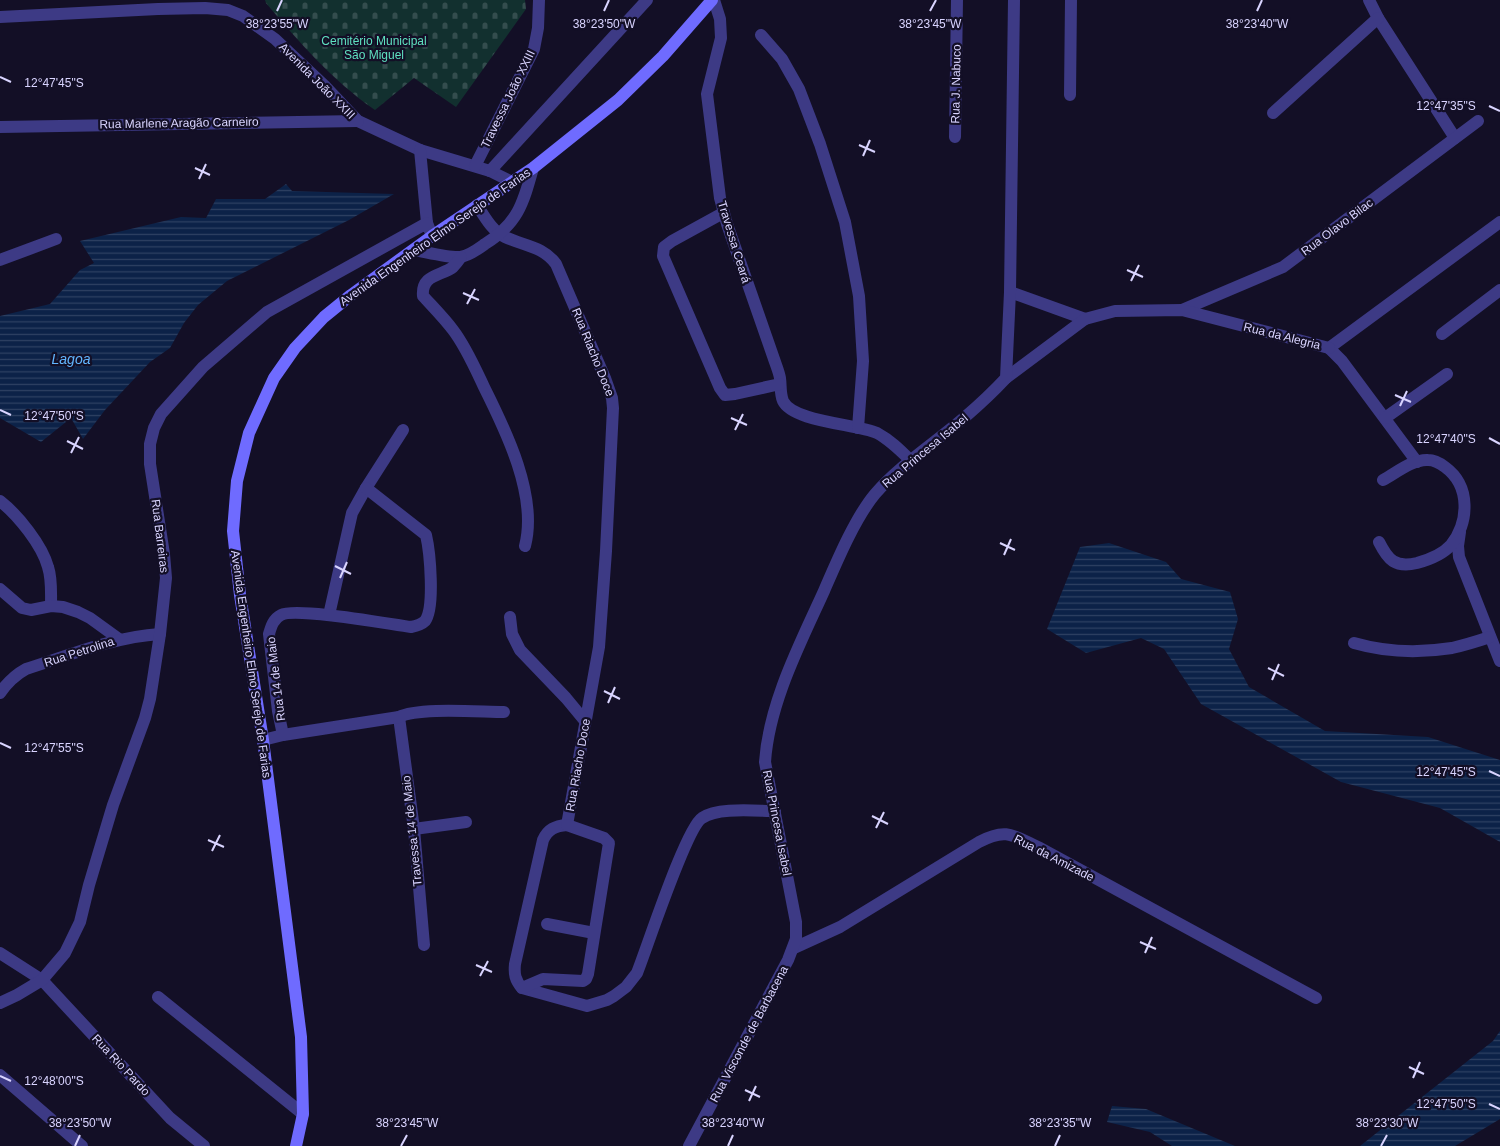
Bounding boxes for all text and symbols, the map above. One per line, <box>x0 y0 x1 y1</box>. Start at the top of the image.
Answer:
text: 38°23'55"W <box>246 17 309 31</box>
text: 38°23'50"W <box>573 17 636 31</box>
text: 38°23'45"W <box>899 17 962 31</box>
text: 38°23'40"W <box>1226 17 1289 31</box>
park label: Cemitério Municipal São Miguel <box>321 34 427 62</box>
street label: Avenida João XXIII <box>276 40 358 122</box>
street label: Rua J. Nabuco <box>948 44 964 124</box>
street label: Travessa João XXIII <box>478 48 538 150</box>
text: 12°47'45"S <box>24 76 84 90</box>
text: 12°47'35"S <box>1416 99 1476 113</box>
street label: Rua Marlene Aragão Carneiro <box>99 115 259 131</box>
street label: Avenida Engenheiro Elmo Serejo de Farias <box>337 165 533 309</box>
street label: Rua Olavo Bilac <box>1298 196 1376 258</box>
street label: Travessa Ceará <box>715 199 753 285</box>
street label: Rua Riacho Doce <box>569 306 617 399</box>
street label: Rua da Alegria <box>1242 320 1322 352</box>
water label: Lagoa <box>52 351 91 367</box>
text: 12°47'50"S <box>24 409 84 423</box>
street label: Rua Princesa Isabel <box>879 411 971 491</box>
text: 12°47'40"S <box>1416 432 1476 446</box>
street label: Rua Barreiras <box>149 498 171 574</box>
street label: Avenida Engenheiro Elmo Serejo de Farias <box>228 549 274 779</box>
street label: Rua Petrolina <box>42 634 116 670</box>
street label: Rua 14 de Maio <box>264 636 288 722</box>
street label: Rua Riacho Doce <box>563 717 593 813</box>
text: 12°47'55"S <box>24 741 84 755</box>
text: 12°47'45"S <box>1416 765 1476 779</box>
street label: Rua Princesa Isabel <box>760 769 794 877</box>
street label: Travessa 14 de Maio <box>399 774 425 887</box>
street label: Rua da Amizade <box>1012 832 1097 884</box>
street label: Rua Visconde de Barbacena <box>707 963 791 1105</box>
street label: Rua Rio Pardo <box>89 1031 153 1099</box>
text: 12°48'00"S <box>24 1074 84 1088</box>
text: 12°47'50"S <box>1416 1097 1476 1111</box>
text: 38°23'50"W <box>49 1116 112 1130</box>
text: 38°23'45"W <box>376 1116 439 1130</box>
text: 38°23'40"W <box>702 1116 765 1130</box>
text: 38°23'35"W <box>1029 1116 1092 1130</box>
text: 38°23'30"W <box>1356 1116 1419 1130</box>

